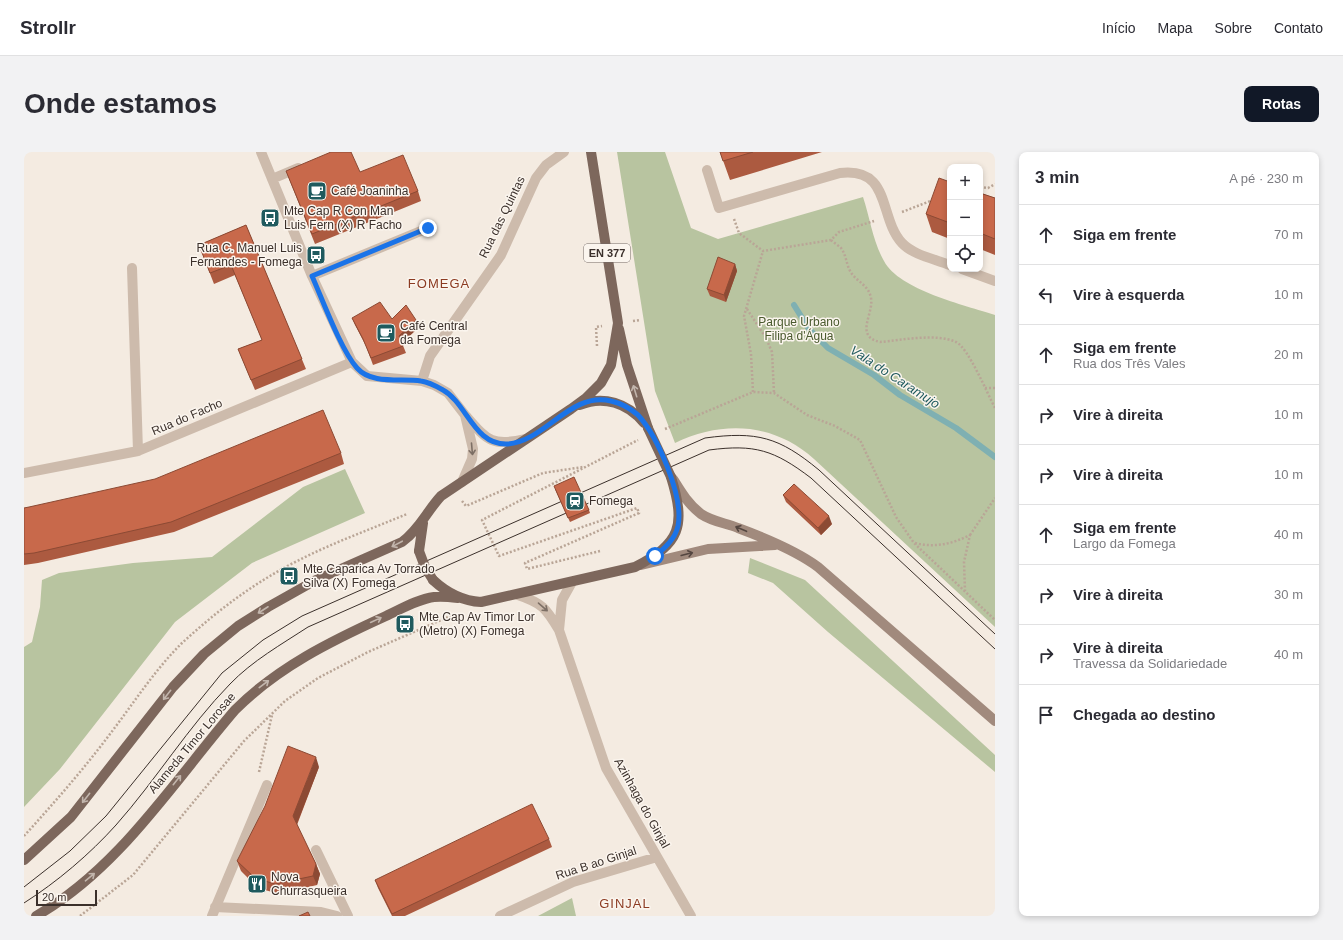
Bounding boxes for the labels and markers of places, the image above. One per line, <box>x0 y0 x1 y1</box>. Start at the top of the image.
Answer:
cafe icon: Café Joaninha <box>306 180 328 202</box>
place label: Café Joaninha <box>331 184 409 198</box>
place label: Mte Cap R Con Man Luis Fern (X) R Facho <box>284 204 402 232</box>
bus stop icon: Mte Cap R Con Man Luis Fern (X) R Facho <box>259 207 281 229</box>
place label: Rua C. Manuel Luis Fernandes - Fomega <box>190 241 302 269</box>
bus stop icon: Rua C. Manuel Luis Fernandes - Fomega <box>305 244 327 266</box>
place label: Café Central da Fomega <box>400 319 467 347</box>
cafe icon: Café Central da Fomega <box>375 322 397 344</box>
station icon: Fomega <box>564 490 586 512</box>
place label: Fomega <box>589 494 633 508</box>
place label: Mte Caparica Av Torrado Silva (X) Fomega <box>303 562 435 590</box>
bus stop icon: Mte Caparica Av Torrado Silva (X) Fomega <box>278 565 300 587</box>
place label: Mte Cap Av Timor Lor (Metro) (X) Fomega <box>419 610 535 638</box>
bus stop icon: Mte Cap Av Timor Lor (Metro) (X) Fomega <box>394 613 416 635</box>
place label: Nova Churrasqueira <box>271 870 347 898</box>
restaurant icon: Nova Churrasqueira <box>246 873 268 895</box>

